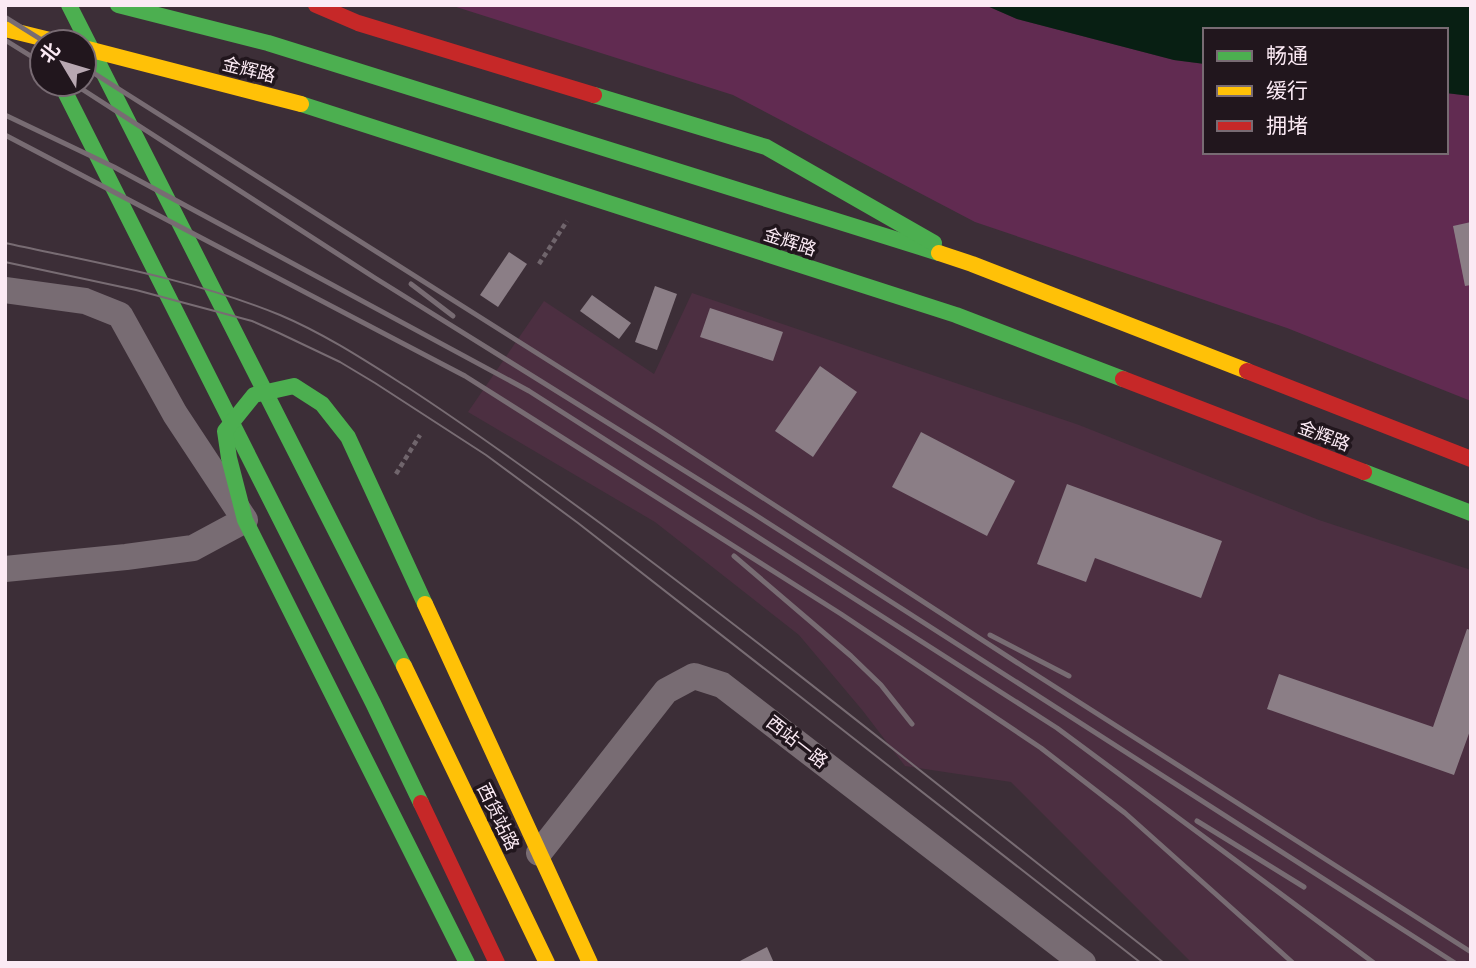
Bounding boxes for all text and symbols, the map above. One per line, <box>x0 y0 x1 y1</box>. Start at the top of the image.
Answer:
north arrow <box>28 28 98 98</box>
legend <box>1203 28 1448 154</box>
text: 北 <box>35 38 65 67</box>
text: 畅通 <box>1266 43 1308 68</box>
street label: 金辉路 <box>220 53 278 86</box>
text: 缓行 <box>1266 78 1308 103</box>
text: 拥堵 <box>1266 113 1308 138</box>
street label: 金辉路 <box>761 223 819 260</box>
street label: 金辉路 <box>1295 416 1353 455</box>
street label: 西站一路 <box>762 711 832 772</box>
street label: 西货站路 <box>473 780 524 854</box>

